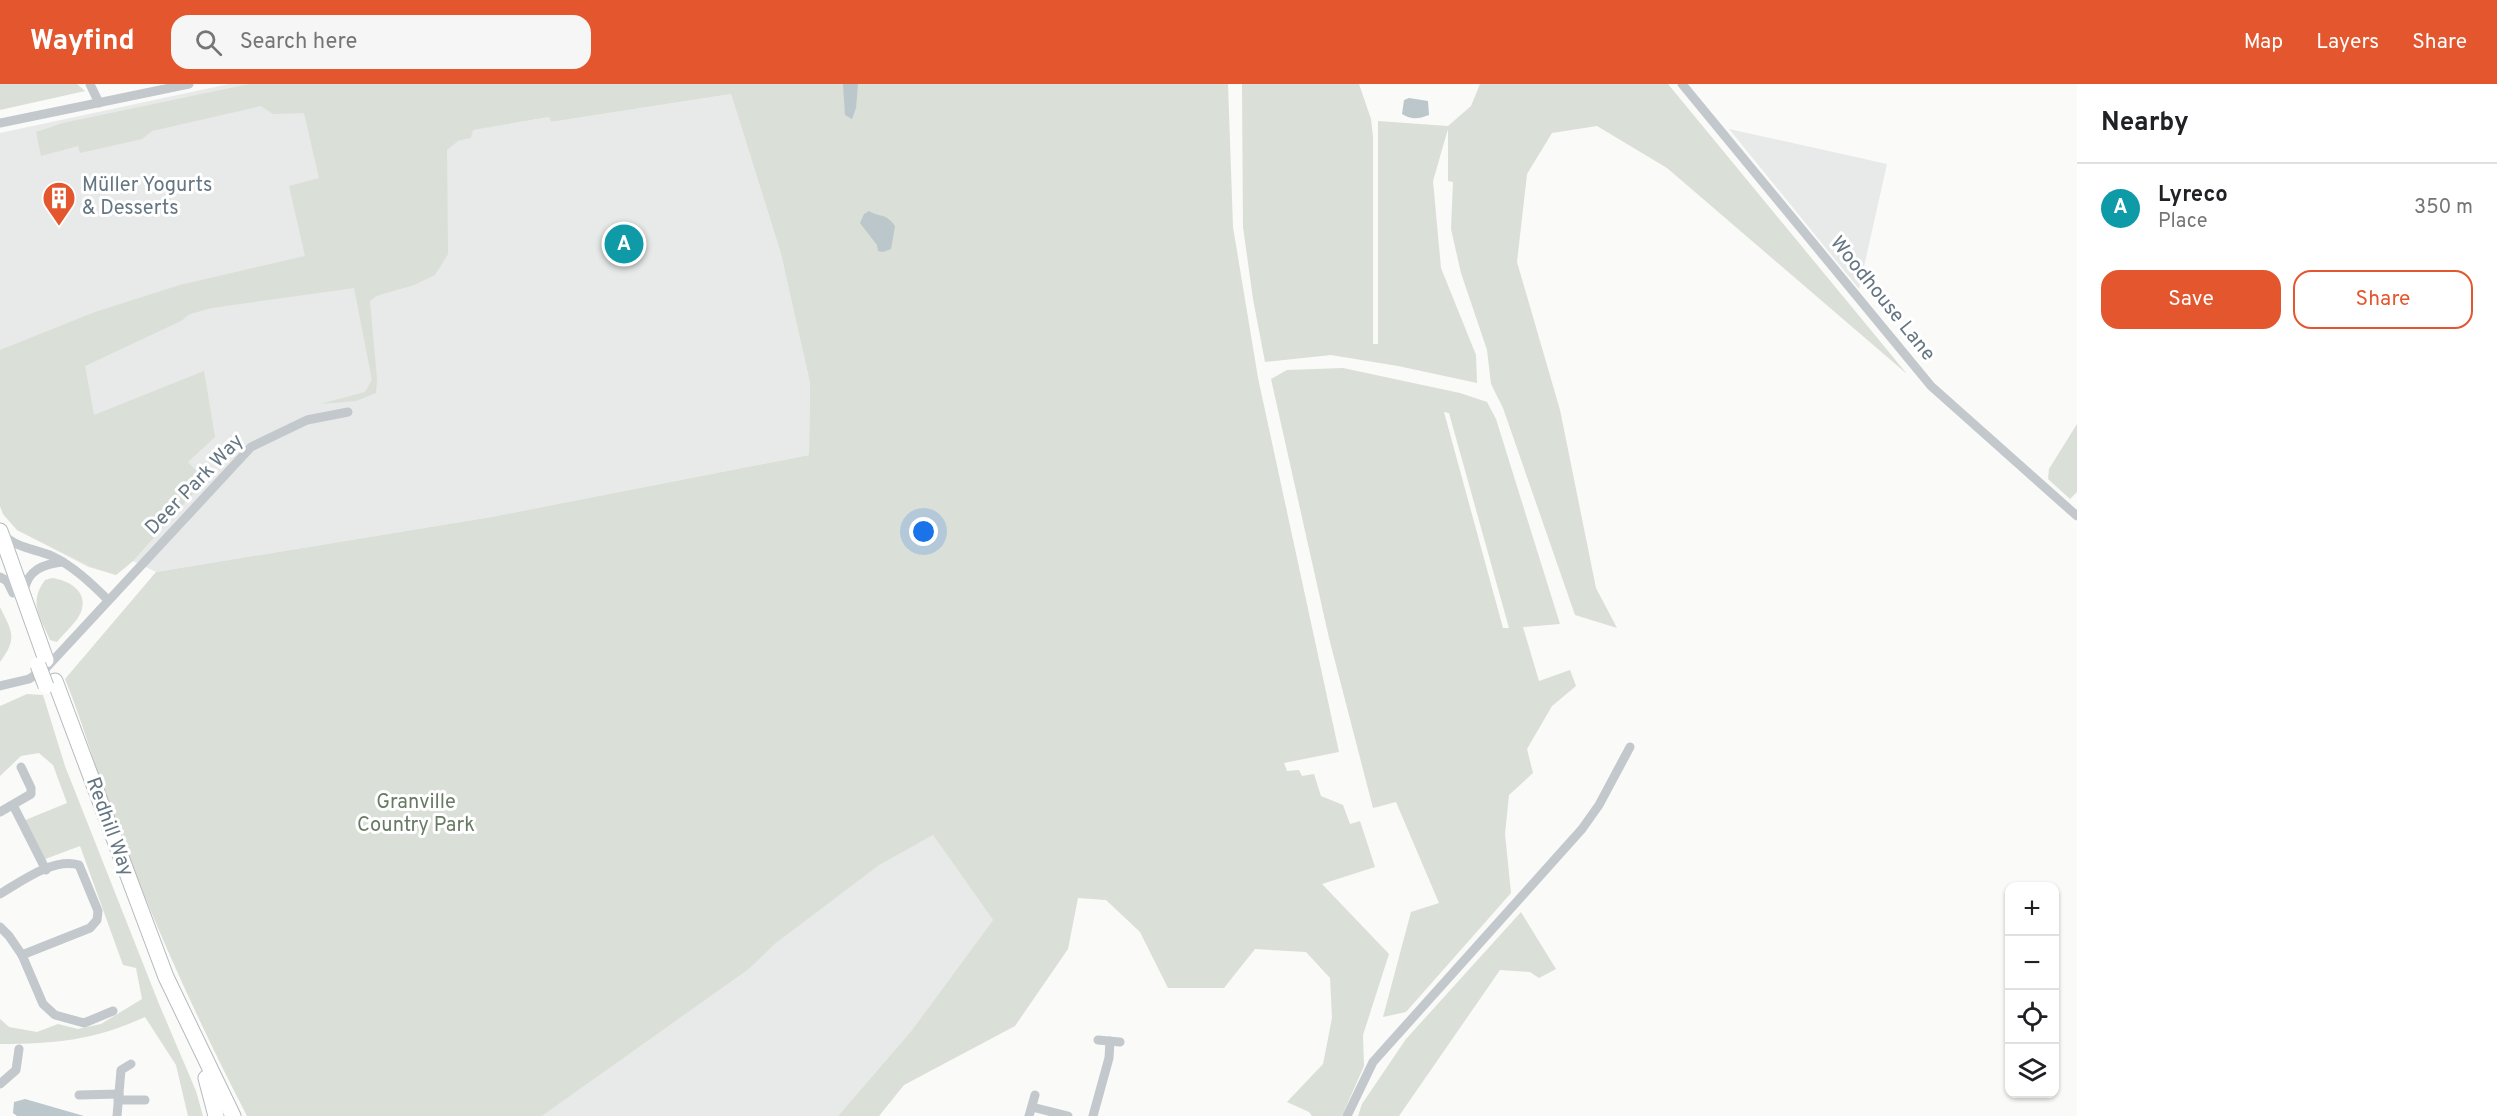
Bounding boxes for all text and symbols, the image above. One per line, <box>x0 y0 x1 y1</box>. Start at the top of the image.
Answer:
search box <box>171 15 591 69</box>
text: Wayfind <box>30 24 135 60</box>
icon: search <box>192 26 225 59</box>
text: Search here <box>240 29 357 56</box>
text: Map <box>2244 29 2283 56</box>
text: Layers <box>2316 29 2379 56</box>
text: Share <box>2412 29 2467 56</box>
text: Nearby <box>2101 107 2189 140</box>
place label: Müller Yogurts & Desserts <box>82 173 212 222</box>
building icon: Müller Yogurts & Desserts <box>41 180 77 227</box>
text: Lyreco <box>2158 182 2228 209</box>
text: A <box>2113 195 2128 221</box>
text: 350 m <box>2414 195 2473 221</box>
text: Place <box>2158 209 2208 235</box>
pin: A <box>604 222 644 266</box>
street label: Woodhouse Lane <box>1824 231 1940 367</box>
button: Save <box>2101 270 2281 329</box>
button: Share <box>2293 270 2473 329</box>
street label: Deer Park Way <box>140 429 250 541</box>
your location <box>909 517 938 546</box>
street label: Redhill Way <box>79 774 139 880</box>
park label: Granville Country Park <box>357 790 475 839</box>
map controls <box>2005 882 2059 1098</box>
button: + <box>2005 882 2059 936</box>
button: − <box>2005 936 2059 990</box>
button: locate <box>2005 990 2059 1044</box>
button: layers <box>2005 1044 2059 1098</box>

